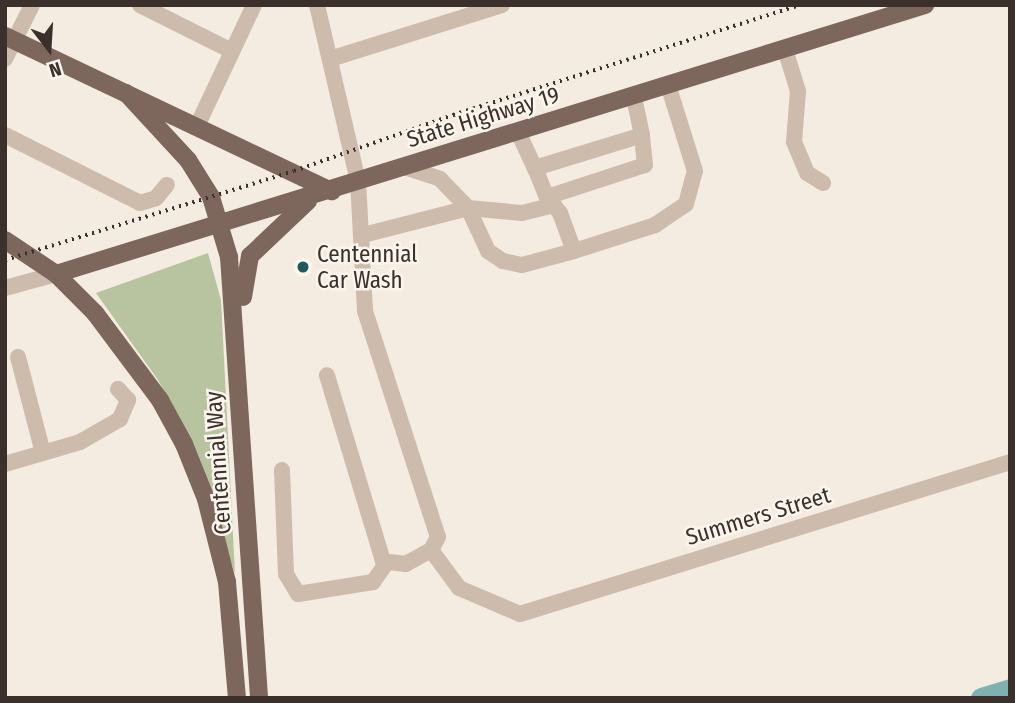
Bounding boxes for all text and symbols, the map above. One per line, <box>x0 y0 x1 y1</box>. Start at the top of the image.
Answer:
north arrow <box>14 14 84 84</box>
text: N <box>46 57 64 82</box>
street label: State Highway 19 <box>403 81 563 153</box>
place label: Centennial Car Wash <box>317 240 417 294</box>
marker: Centennial Car Wash <box>295 259 311 275</box>
street label: Centennial Way <box>199 390 237 536</box>
street label: Summers Street <box>682 481 834 551</box>

